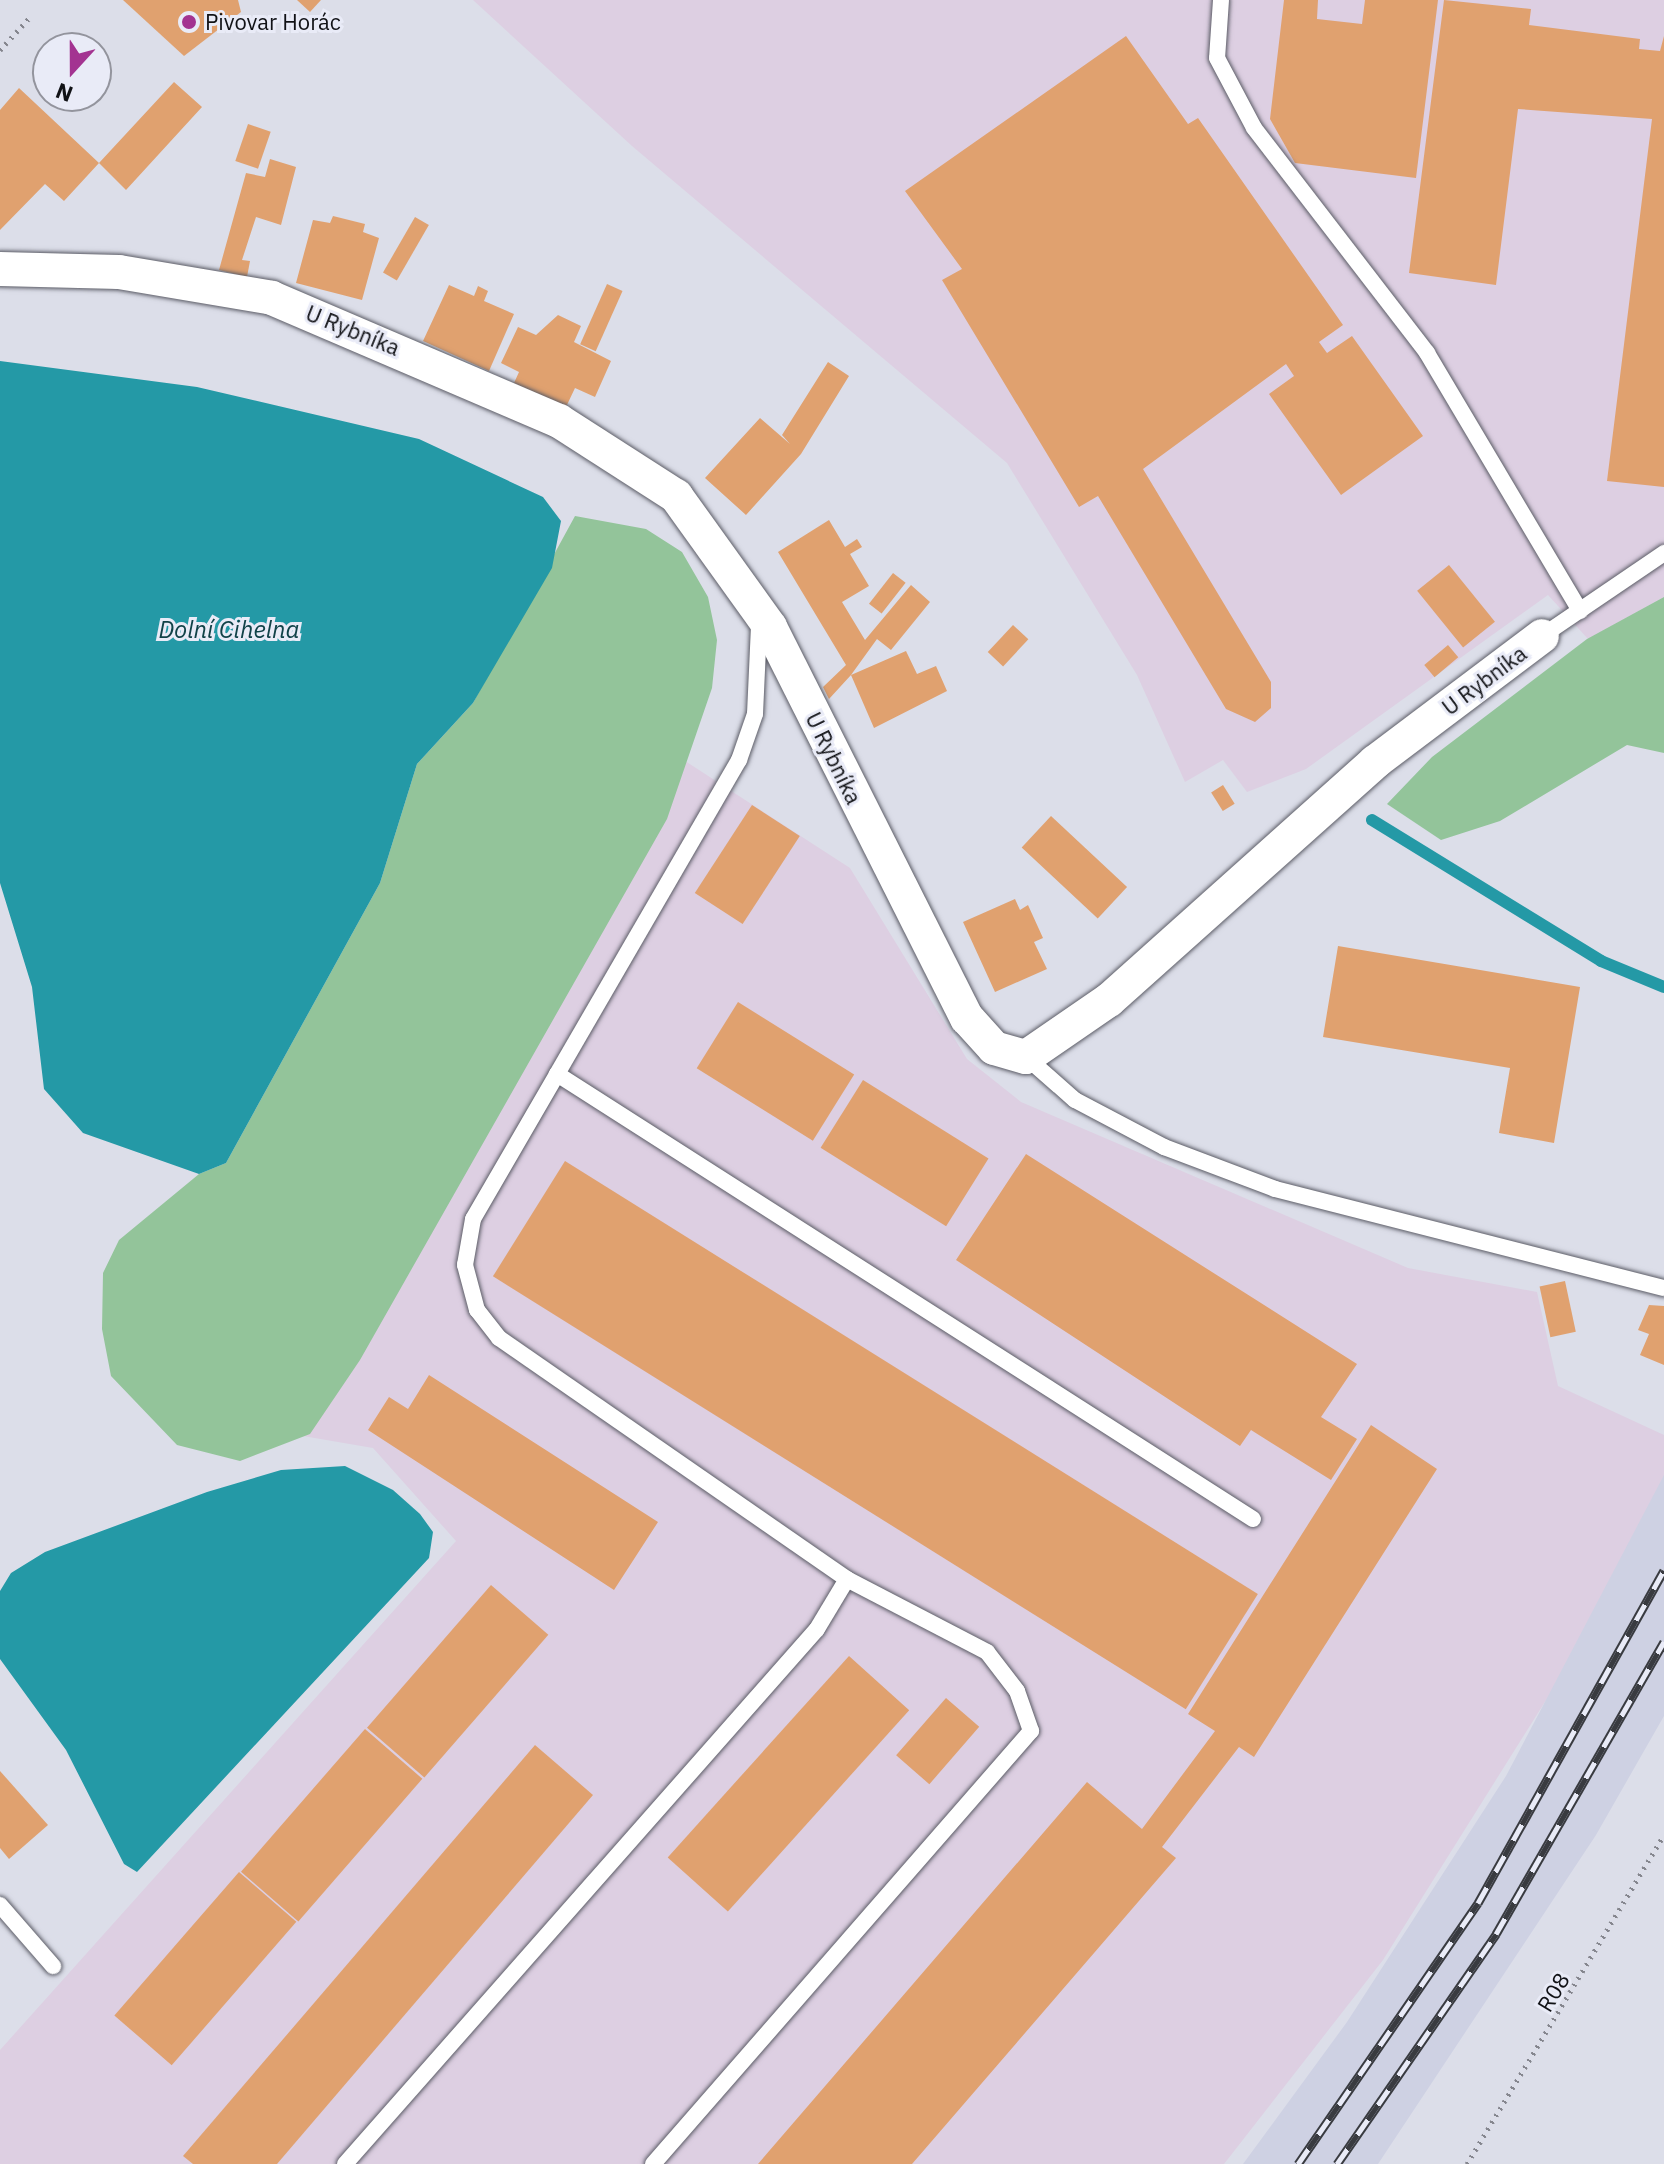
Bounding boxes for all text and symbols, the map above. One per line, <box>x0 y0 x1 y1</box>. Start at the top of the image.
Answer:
place label: Pivovar Horác <box>205 9 341 35</box>
marker: Pivovar Horác <box>180 13 198 31</box>
north arrow <box>32 32 112 112</box>
text: N <box>51 77 77 109</box>
street label: U Rybníka <box>302 299 404 361</box>
water label: Dolní Cihelna <box>158 616 300 644</box>
street label: U Rybníka <box>1436 640 1532 720</box>
street label: U Rybníka <box>800 708 868 808</box>
street label: R08 <box>1531 1968 1575 2016</box>

